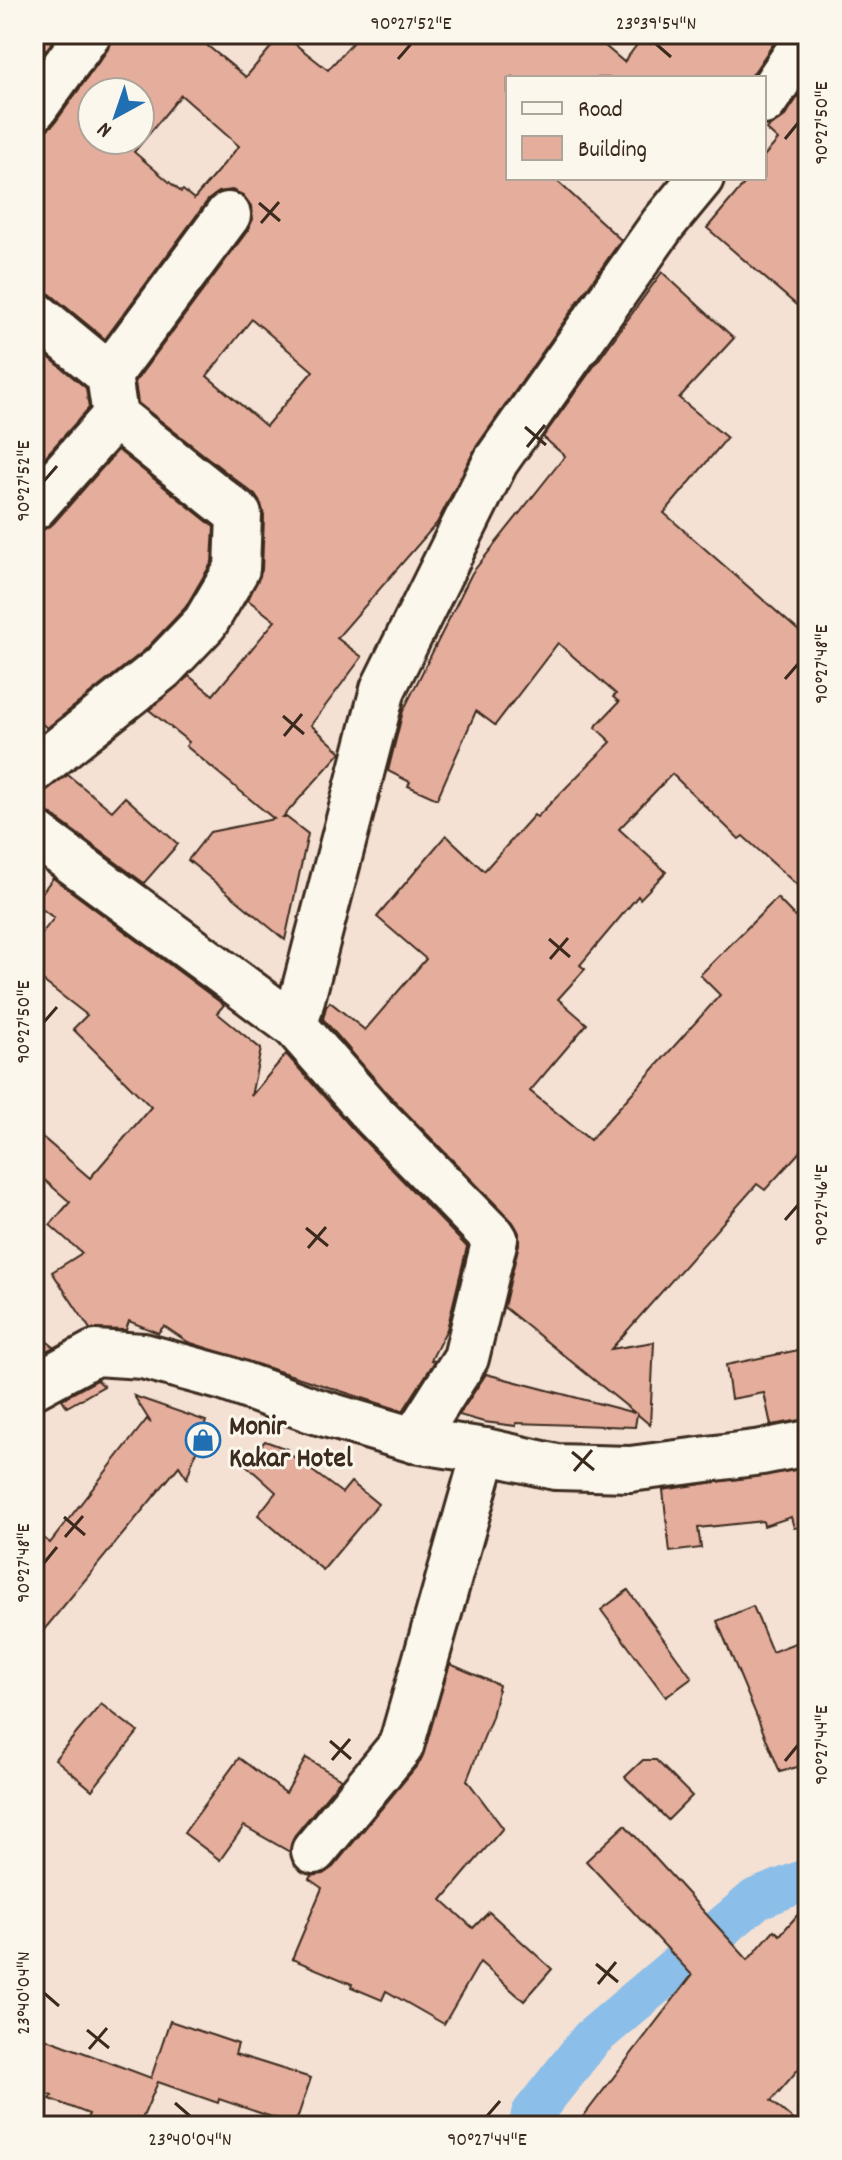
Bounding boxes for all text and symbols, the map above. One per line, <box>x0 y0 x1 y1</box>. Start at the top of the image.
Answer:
text: 90°27'52"E <box>370 11 452 39</box>
text: 23°39'54"N <box>616 11 696 39</box>
north arrow <box>76 76 156 156</box>
legend <box>506 76 766 180</box>
text: 90°27'50"E <box>809 81 837 165</box>
text: Road <box>578 94 623 128</box>
text: N <box>91 113 120 144</box>
text: Building <box>578 134 647 168</box>
text: 90°27'52"E <box>11 440 39 522</box>
text: 90°27'48"E <box>809 624 837 704</box>
text: 90°27'50"E <box>11 980 39 1064</box>
text: 90°27'46"E <box>809 1164 837 1246</box>
place label: Monir Kakar Hotel <box>229 1409 353 1481</box>
shop icon: Monir Kakar Hotel <box>184 1421 222 1459</box>
text: 90°27'48"E <box>11 1523 39 1603</box>
text: 90°27'44"E <box>809 1705 837 1785</box>
text: 23°40'04"N <box>11 1951 39 2035</box>
text: 23°40'04"N <box>148 2127 232 2155</box>
text: 90°27'44"E <box>447 2127 527 2155</box>

